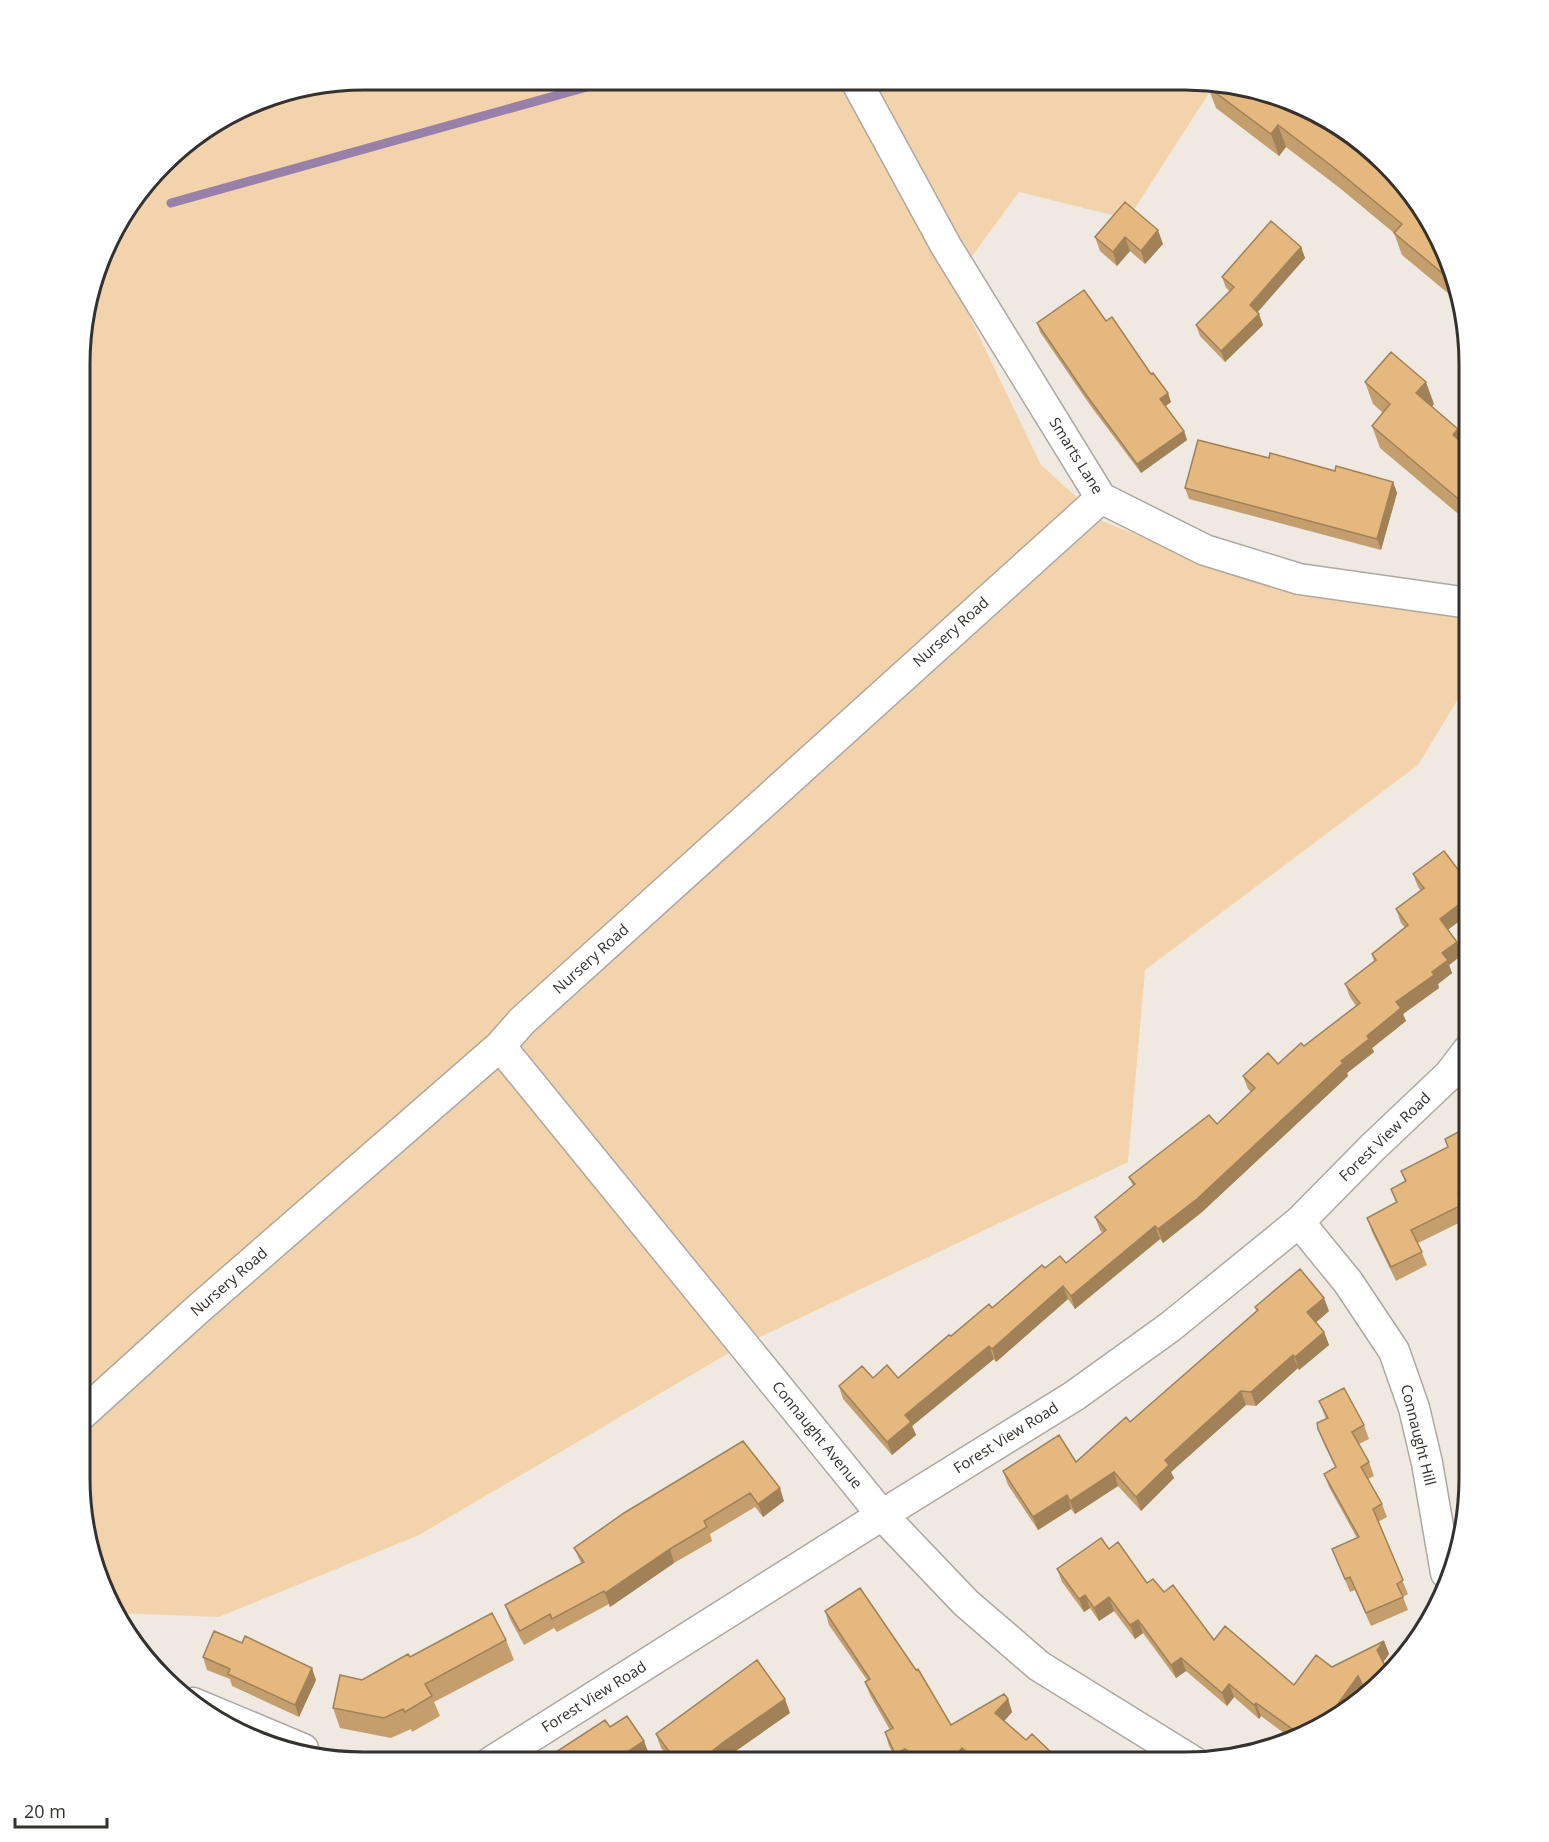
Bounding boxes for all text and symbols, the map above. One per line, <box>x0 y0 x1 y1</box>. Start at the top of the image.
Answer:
street label: Smarts Lane <box>1045 413 1108 498</box>
street label: Nursery Road <box>908 592 993 671</box>
street label: Nursery Road <box>548 919 633 998</box>
street label: Forest View Road <box>1334 1087 1434 1185</box>
street label: Nursery Road <box>186 1242 271 1320</box>
street label: Connaught Avenue <box>768 1376 867 1492</box>
street label: Connaught Hill <box>1397 1382 1441 1487</box>
street label: Forest View Road <box>949 1397 1062 1477</box>
street label: Forest View Road <box>537 1656 650 1736</box>
scale bar <box>15 1791 106 1829</box>
text: 20 m <box>24 1799 66 1823</box>

